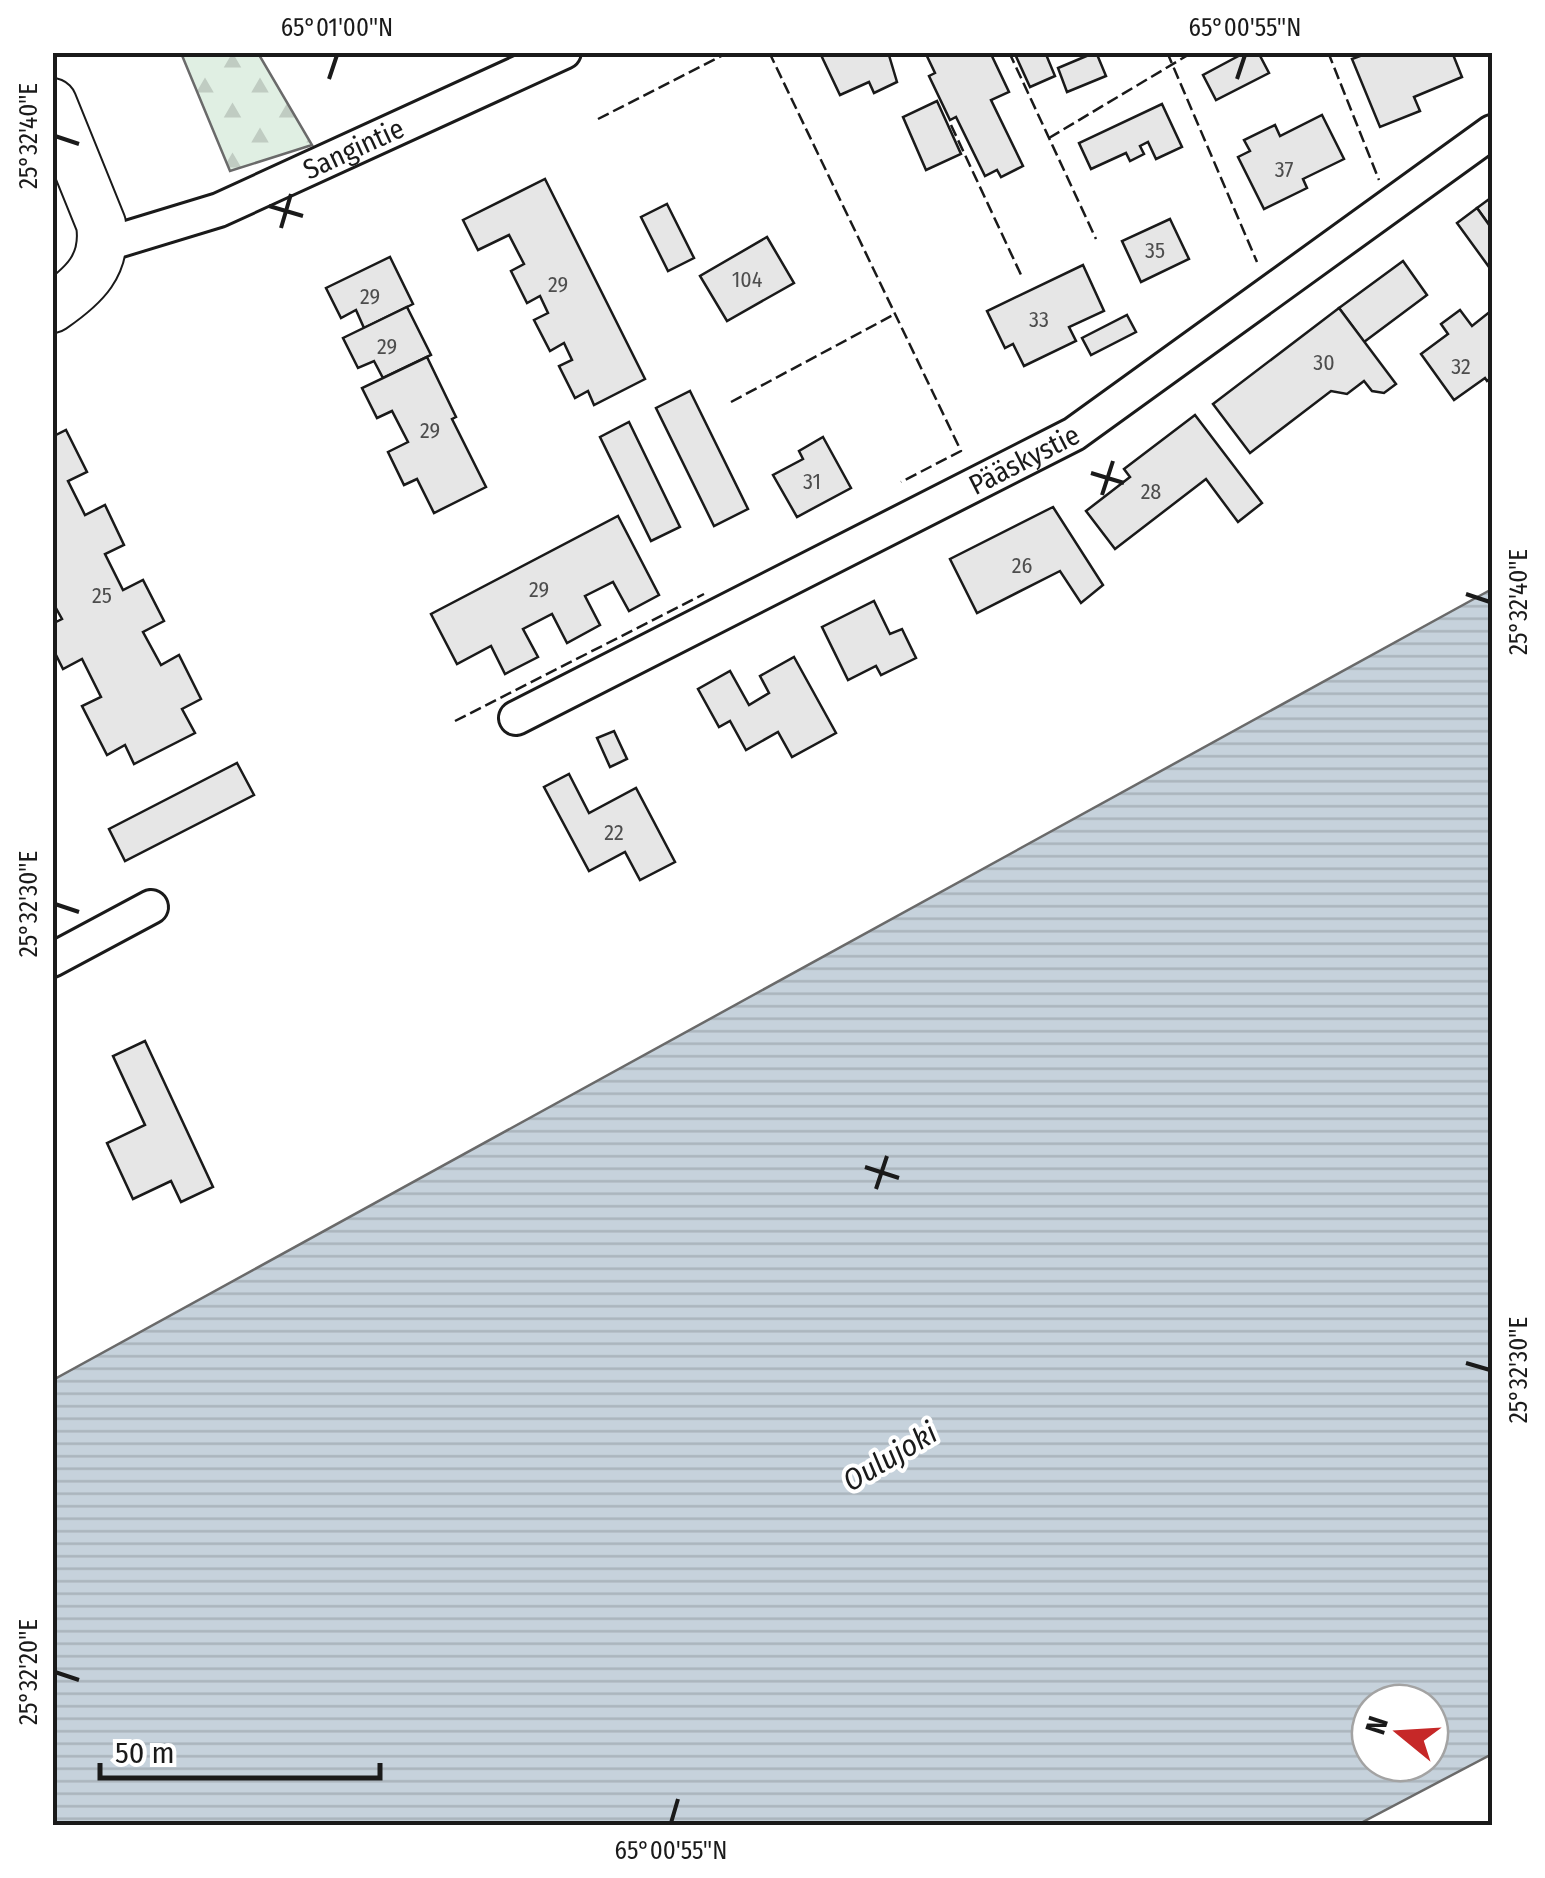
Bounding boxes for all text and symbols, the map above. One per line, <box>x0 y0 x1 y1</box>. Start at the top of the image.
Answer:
text: 65°01'00"N <box>281 13 393 43</box>
text: 65°00'55"N <box>1189 13 1301 43</box>
text: 25°32'40"E <box>14 83 44 189</box>
street label: Sangintie <box>298 112 409 186</box>
house number: 37 <box>1275 156 1293 183</box>
house number: 35 <box>1145 237 1165 264</box>
house number: 104 <box>732 266 763 293</box>
house number: 29 <box>548 271 568 298</box>
house number: 29 <box>360 283 380 310</box>
house number: 33 <box>1029 306 1049 333</box>
house number: 29 <box>377 333 397 360</box>
house number: 30 <box>1313 349 1335 376</box>
house number: 32 <box>1451 353 1471 380</box>
house number: 29 <box>420 417 440 444</box>
street label: Pääskystie <box>963 418 1085 502</box>
house number: 31 <box>803 468 821 495</box>
house number: 28 <box>1141 478 1161 505</box>
text: 25°32'40"E <box>1504 549 1534 655</box>
house number: 26 <box>1012 552 1032 579</box>
house number: 29 <box>529 576 549 603</box>
house number: 25 <box>92 582 112 609</box>
house number: 22 <box>604 819 624 846</box>
text: 25°32'30"E <box>14 851 44 957</box>
text: 25°32'30"E <box>1504 1317 1534 1423</box>
water label: Oulujoki <box>836 1415 944 1499</box>
text: 25°32'20"E <box>14 1619 44 1725</box>
north arrow <box>1350 1683 1450 1783</box>
text: N <box>1358 1712 1395 1739</box>
scale bar <box>100 1718 380 1780</box>
text: 50 m <box>115 1735 175 1771</box>
text: 65°00'55"N <box>615 1836 727 1866</box>

